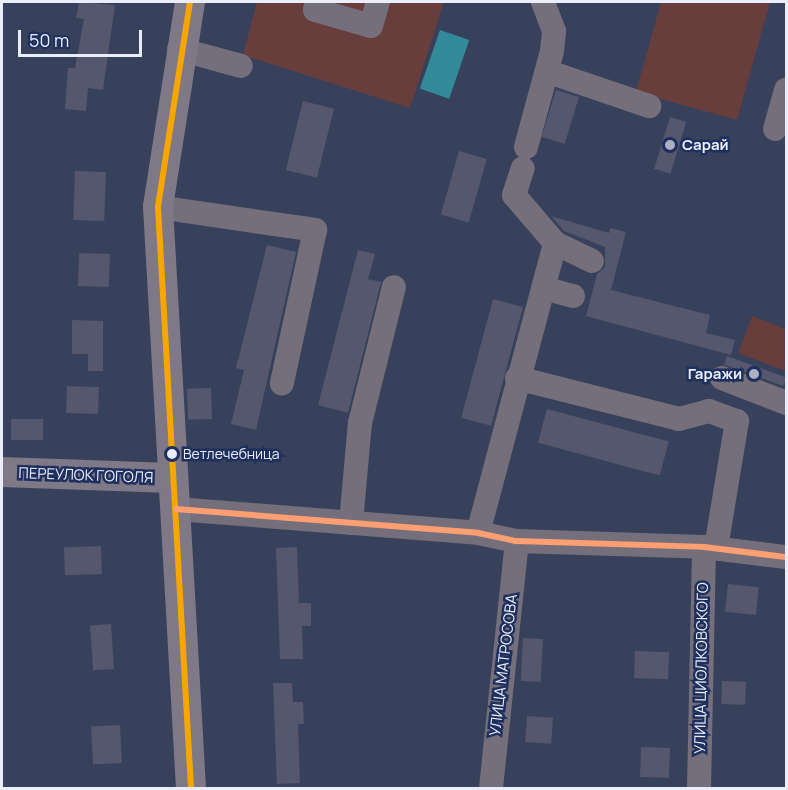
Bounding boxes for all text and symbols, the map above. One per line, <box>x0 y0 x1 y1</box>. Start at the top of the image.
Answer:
scale bar <box>21 18 146 56</box>
text: 50 m <box>29 28 69 52</box>
place label: Сарай <box>682 136 729 154</box>
marker: Сарай <box>663 138 677 152</box>
place label: Гаражи <box>688 365 742 383</box>
marker: Гаражи <box>747 367 761 381</box>
place label: Ветлечебница <box>183 446 279 462</box>
marker: Ветлечебница <box>166 448 178 460</box>
street label: ПЕРЕУЛОК ГОГОЛЯ <box>18 464 154 486</box>
street label: УЛИЦА ЦИОЛКОВСКОГО <box>691 582 711 754</box>
street label: УЛИЦА МАТРОСОВА <box>485 593 521 737</box>

